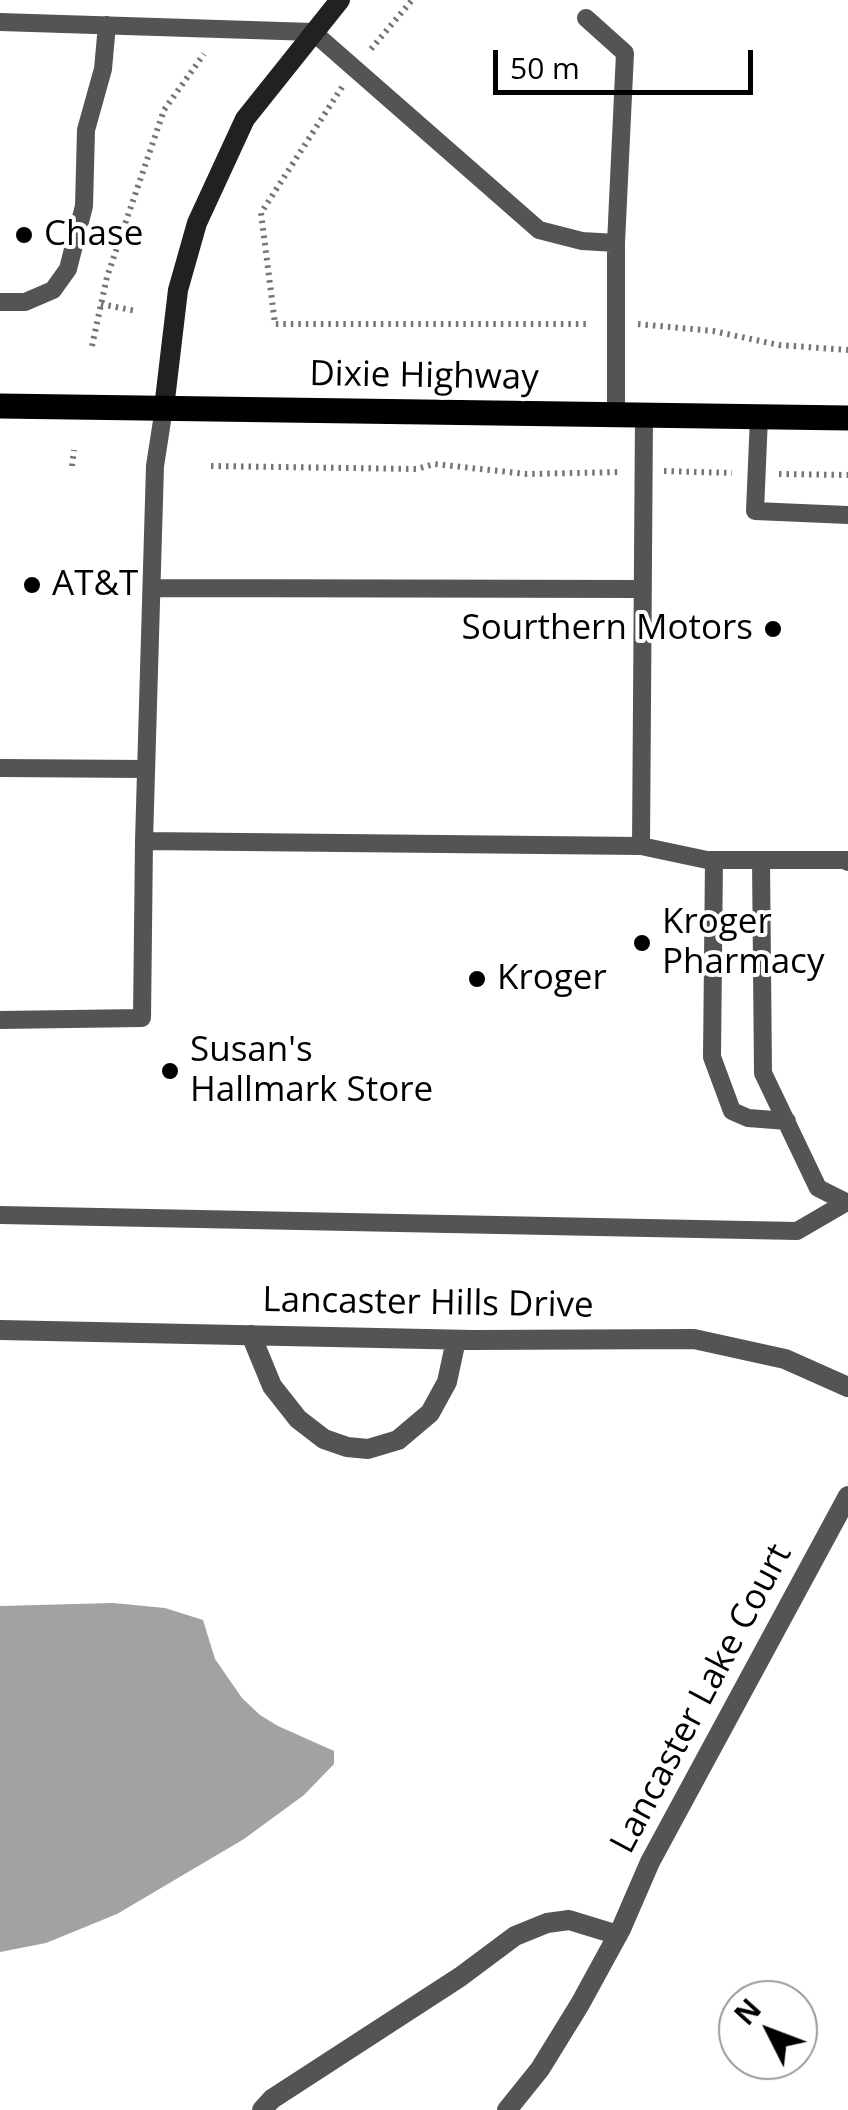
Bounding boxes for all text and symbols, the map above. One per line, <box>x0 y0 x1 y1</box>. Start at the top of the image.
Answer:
scale bar <box>498 30 758 92</box>
text: 50 m <box>510 47 580 88</box>
place label: Chase <box>44 214 143 256</box>
marker: Chase <box>13 224 35 246</box>
street label: Dixie Highway <box>309 354 539 400</box>
place label: AT&T <box>52 564 138 606</box>
marker: AT&T <box>21 574 43 596</box>
place label: Sourthern Motors <box>461 608 753 650</box>
marker: Sourthern Motors <box>762 618 784 640</box>
place label: Kroger Pharmacy <box>662 902 824 984</box>
marker: Kroger Pharmacy <box>631 932 653 954</box>
place label: Kroger <box>497 958 607 1000</box>
marker: Kroger <box>466 968 488 990</box>
place label: Susan's Hallmark Store <box>190 1030 433 1112</box>
marker: Susan's Hallmark Store <box>159 1060 181 1082</box>
street label: Lancaster Hills Drive <box>262 1280 594 1328</box>
street label: Lancaster Lake Court <box>603 1537 801 1861</box>
north arrow <box>718 1980 818 2080</box>
text: N <box>725 1990 769 2032</box>

